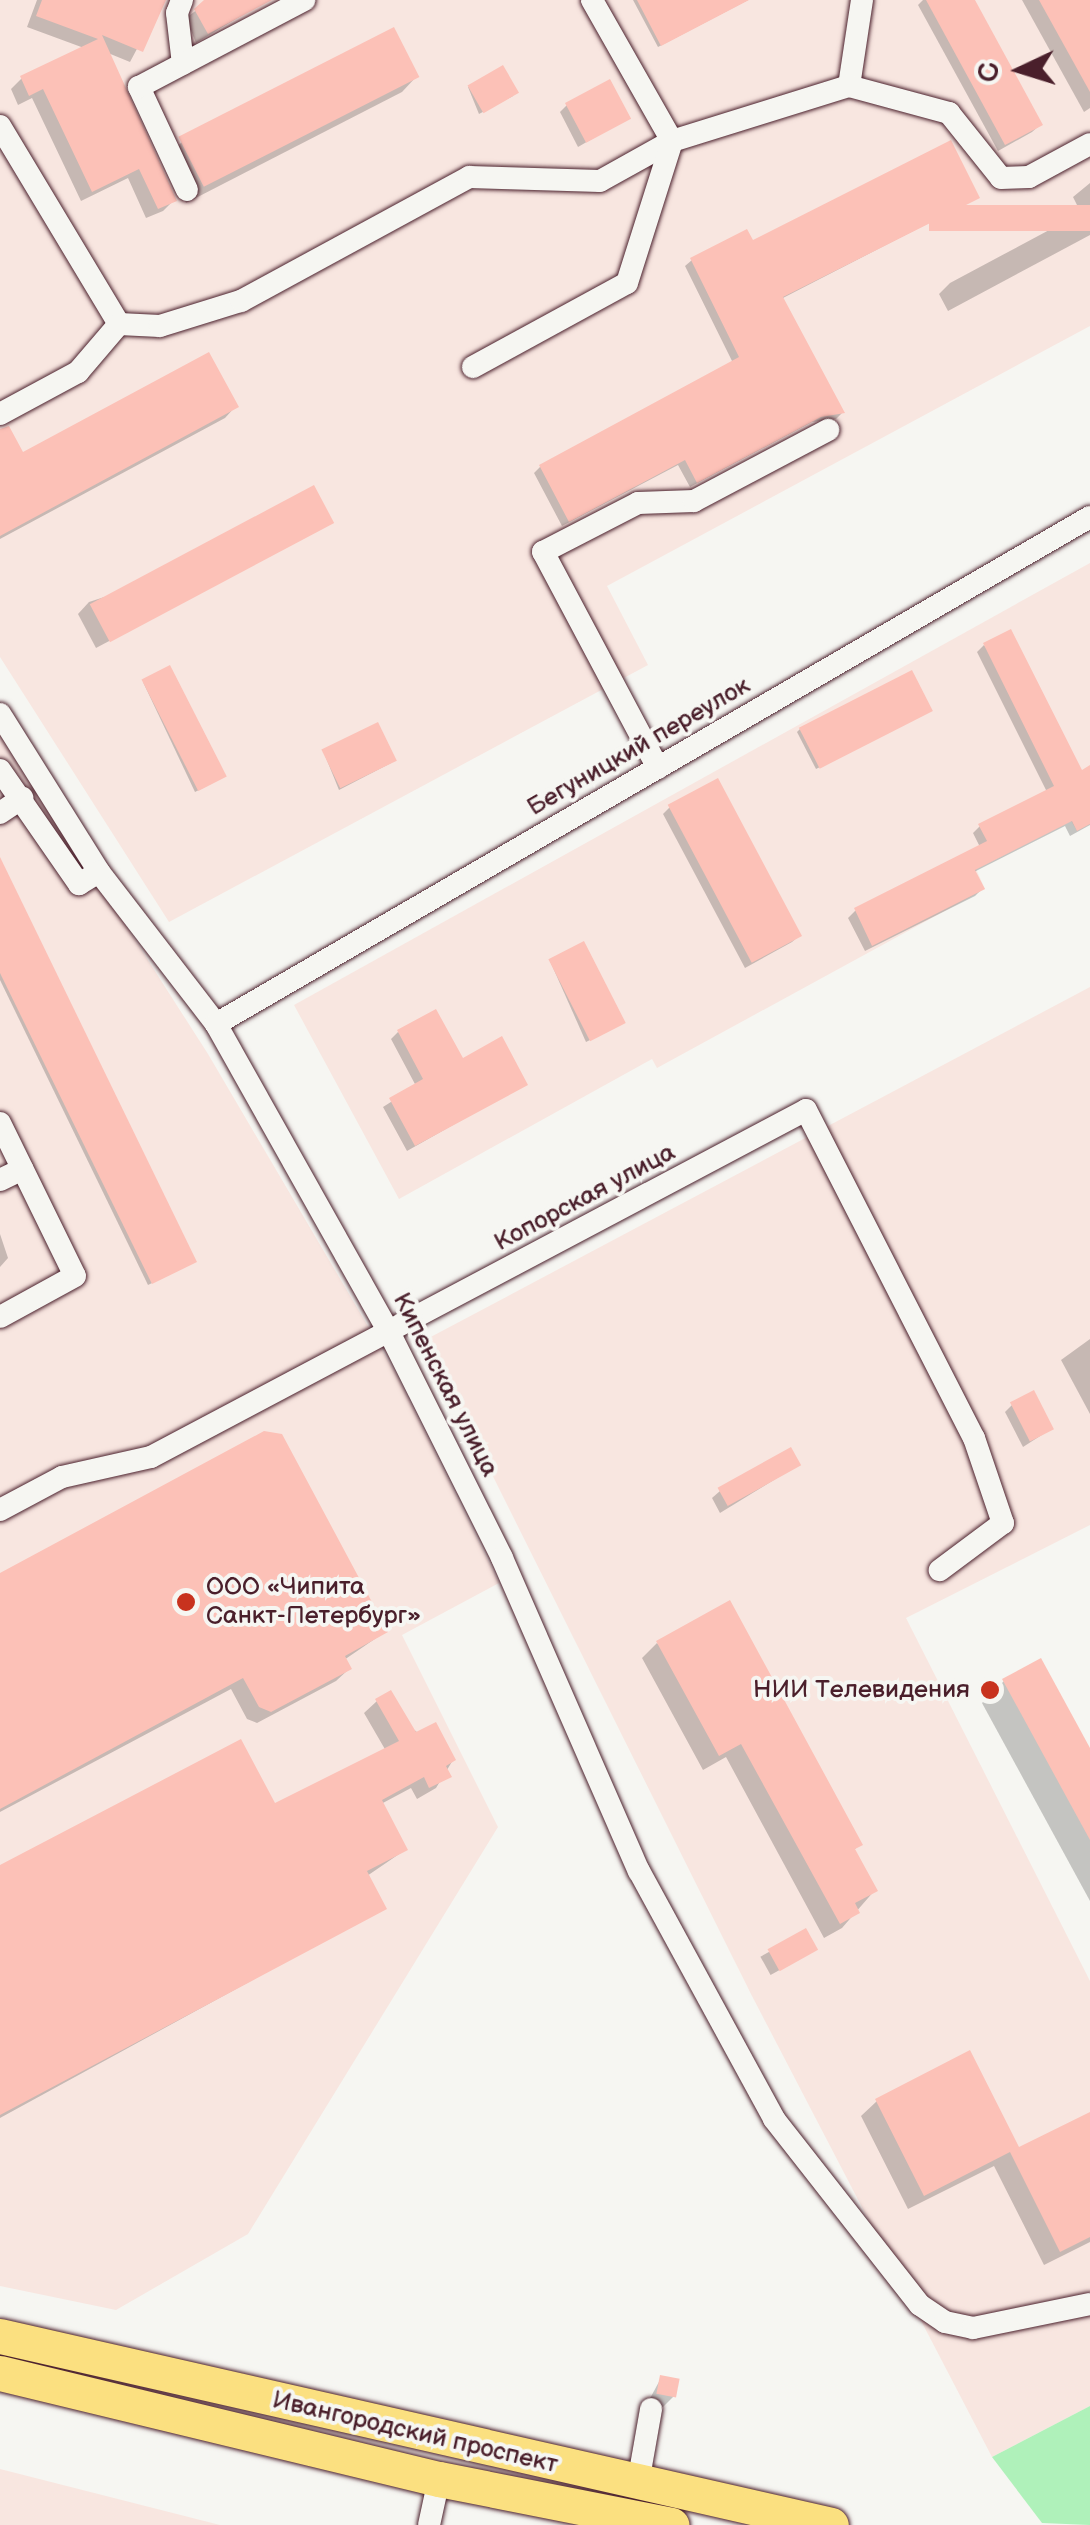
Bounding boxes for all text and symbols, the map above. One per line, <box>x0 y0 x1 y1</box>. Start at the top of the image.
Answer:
north arrow <box>970 20 1070 120</box>
text: С <box>972 61 1007 83</box>
street label: Бегуницкий переулок <box>522 671 756 823</box>
street label: Копорская улица <box>489 1138 681 1258</box>
street label: Кипенская улица <box>386 1288 504 1482</box>
place label: ООО «Чипита Санкт-Петербург» <box>206 1573 421 1632</box>
marker: ООО «Чипита Санкт-Петербург» <box>175 1591 197 1613</box>
place label: НИИ Телевидения <box>753 1675 970 1705</box>
marker: НИИ Телевидения <box>979 1679 1001 1701</box>
street label: Ивангородский проспект <box>269 2386 561 2480</box>

